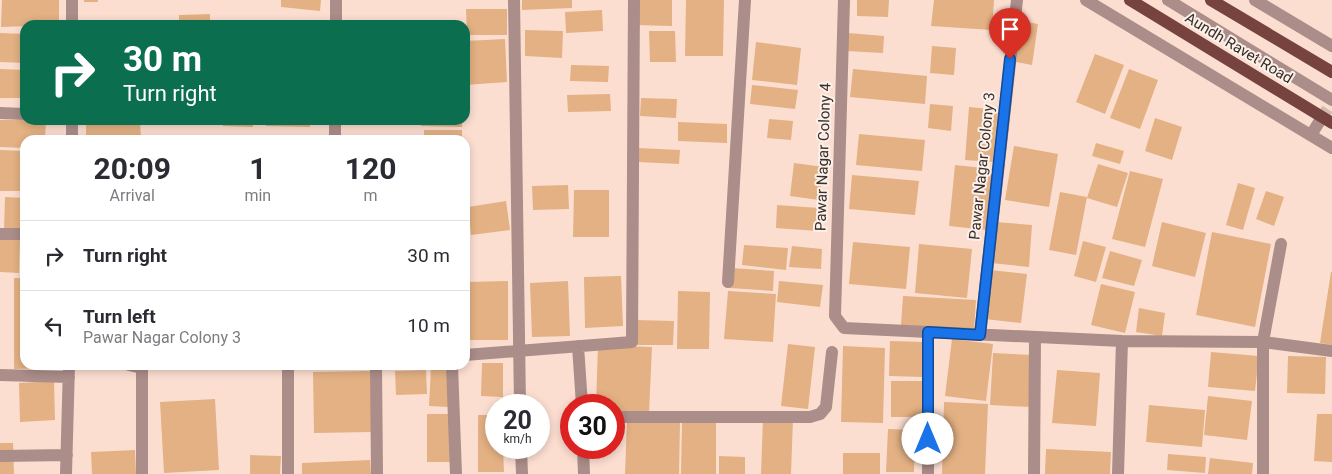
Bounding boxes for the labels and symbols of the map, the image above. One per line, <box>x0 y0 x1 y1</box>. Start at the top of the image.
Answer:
pin <box>989 8 1031 59</box>
street label: Aundh Ravet Road <box>1182 9 1296 87</box>
street label: Pawar Nagar Colony 4 <box>811 82 835 231</box>
street label: Pawar Nagar Colony 3 <box>965 91 999 241</box>
speed limit sign: 30 <box>560 394 625 459</box>
position arrow <box>901 412 953 464</box>

